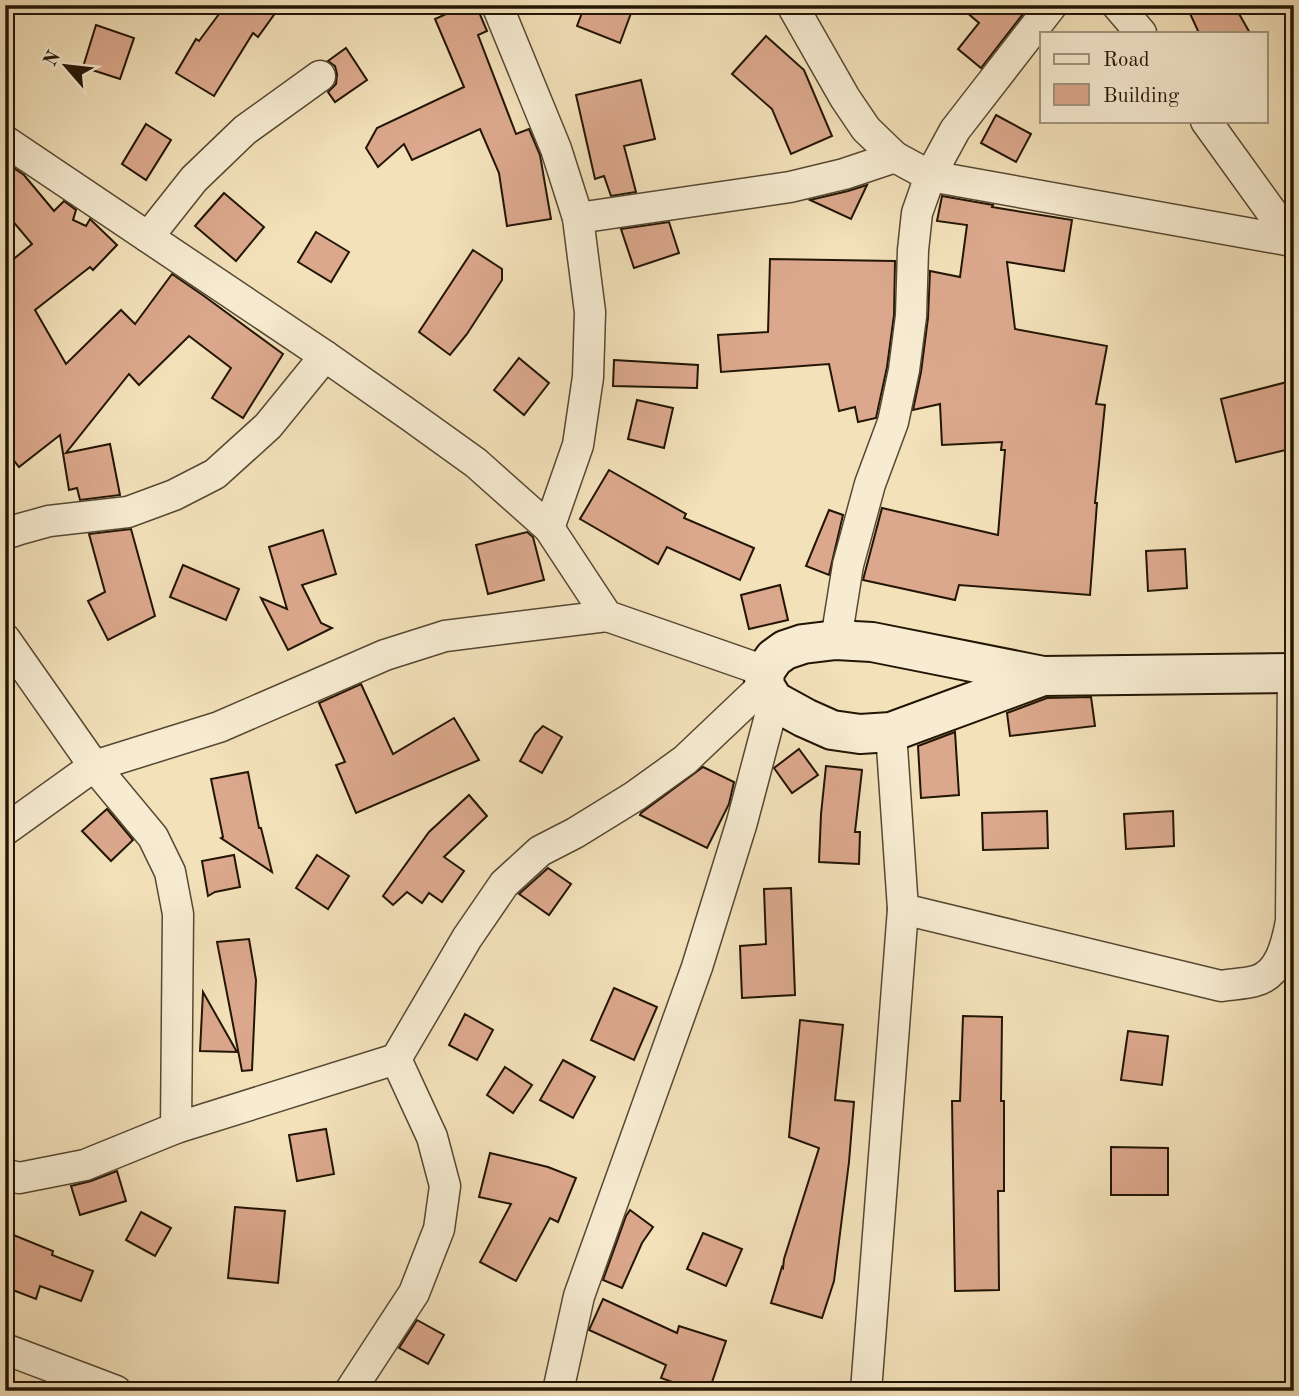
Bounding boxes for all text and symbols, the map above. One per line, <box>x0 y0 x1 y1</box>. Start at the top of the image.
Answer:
north arrow <box>32 32 102 102</box>
legend <box>1040 32 1268 122</box>
text: N <box>41 48 65 70</box>
text: Road <box>1103 50 1150 71</box>
text: Building <box>1103 86 1180 107</box>

